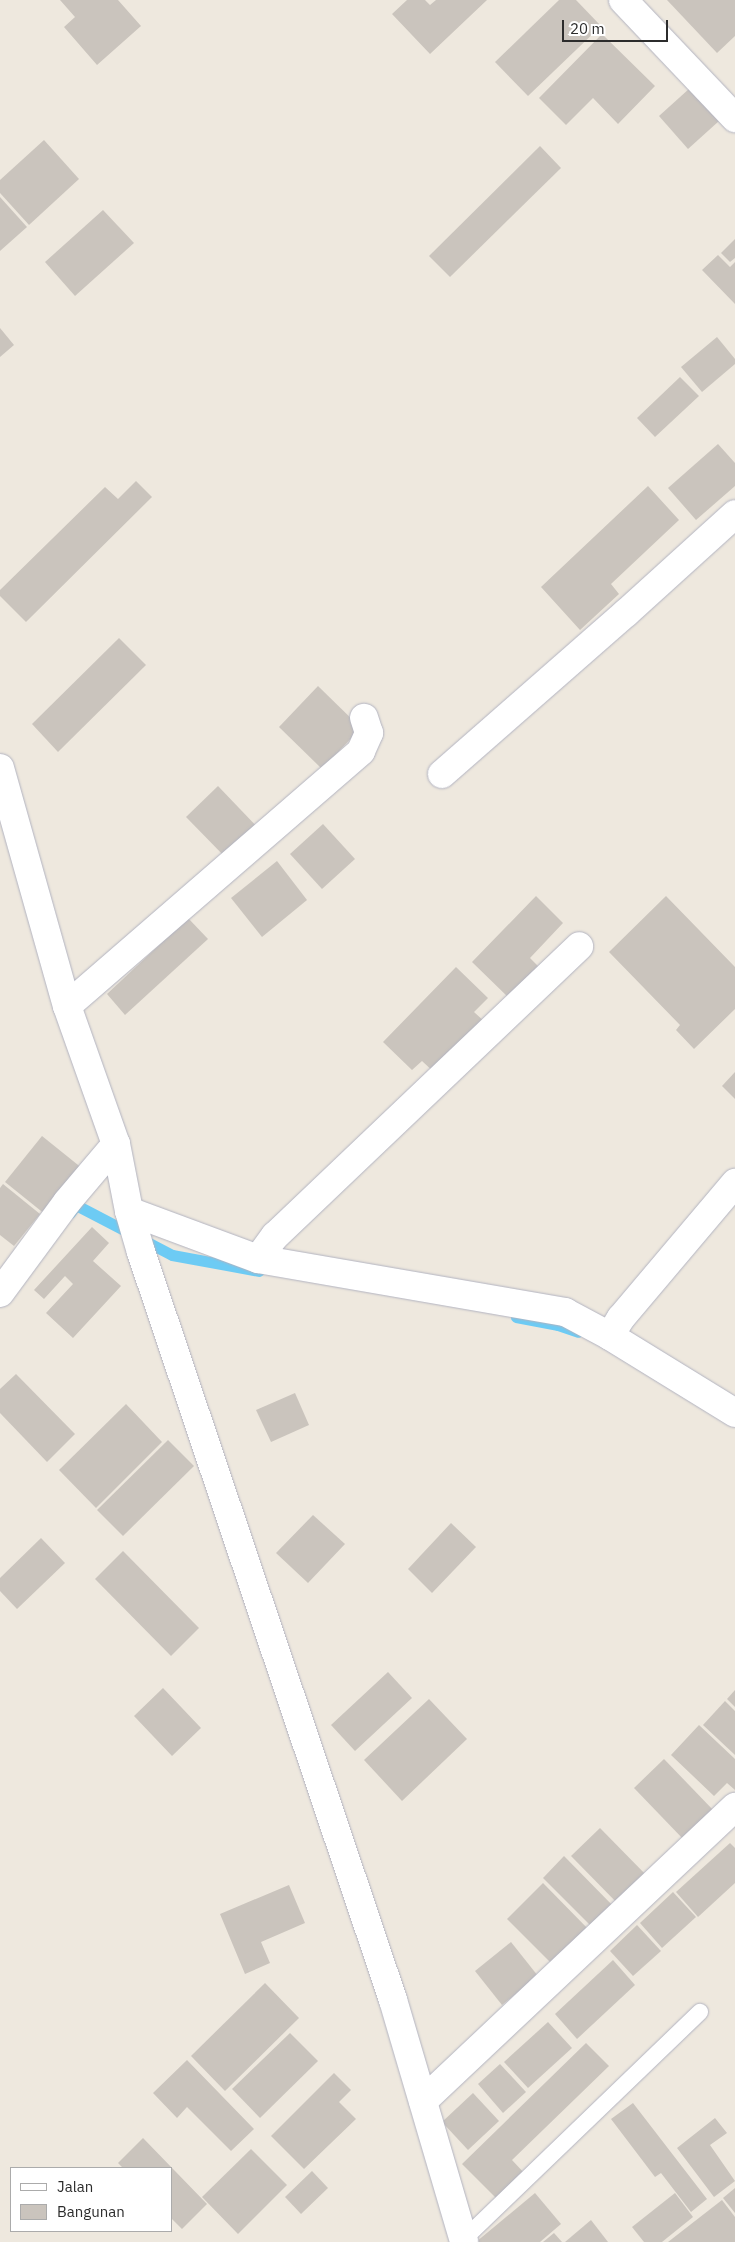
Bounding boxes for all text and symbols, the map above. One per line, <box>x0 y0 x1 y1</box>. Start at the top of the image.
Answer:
scale bar <box>565 10 671 42</box>
text: 20 m <box>570 19 605 38</box>
legend <box>10 2167 172 2232</box>
text: Jalan <box>57 2177 93 2196</box>
text: Bangunan <box>57 2202 125 2221</box>

